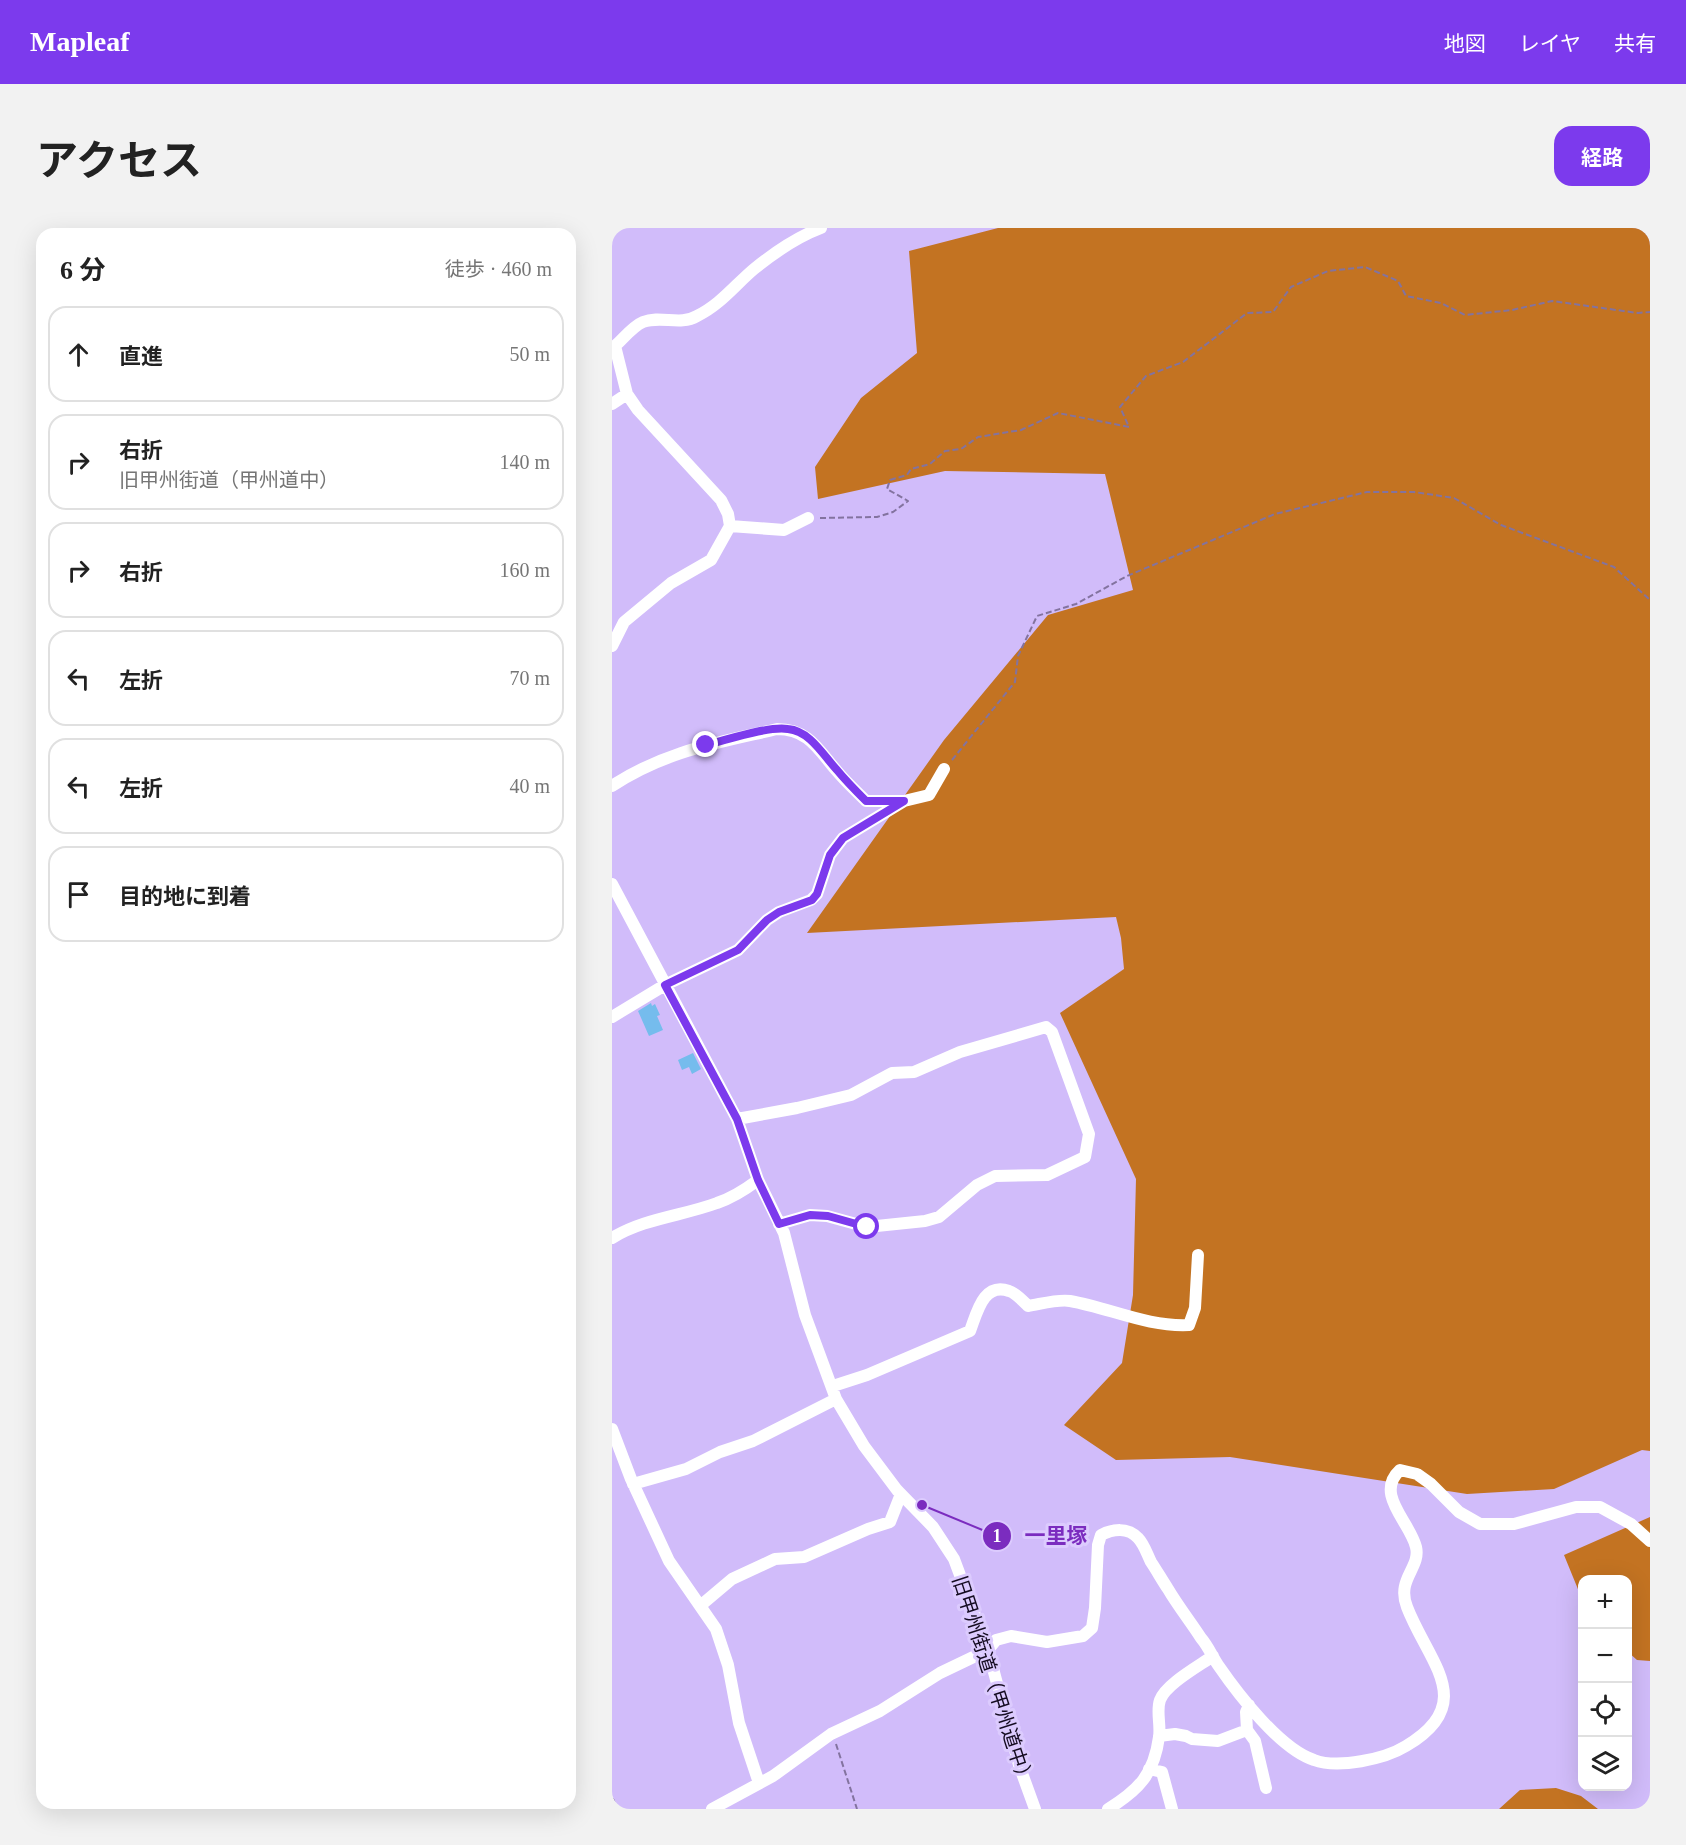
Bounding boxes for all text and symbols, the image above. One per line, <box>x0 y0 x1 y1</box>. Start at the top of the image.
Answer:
text: Mapleaf <box>30 26 130 57</box>
text: 地図 <box>1444 32 1486 56</box>
text: レイヤ <box>1519 32 1581 56</box>
text: 共有 <box>1614 32 1656 56</box>
button: 経路 <box>1554 126 1650 186</box>
text: アクセス <box>36 138 202 184</box>
text: 6 分 <box>60 256 106 285</box>
text: 徒歩 · 460 m <box>445 258 552 280</box>
icon: ahead <box>62 338 95 371</box>
text: 50 m <box>509 343 550 365</box>
text: 直進 <box>119 344 163 369</box>
text: 右折 <box>119 438 163 463</box>
icon: right <box>62 446 95 479</box>
text: 140 m <box>499 451 550 473</box>
text: 旧甲州街道（甲州道中） <box>119 469 339 491</box>
icon: right <box>62 554 95 587</box>
text: 160 m <box>499 559 550 581</box>
text: 右折 <box>119 560 163 585</box>
icon: left <box>62 662 95 695</box>
text: 70 m <box>509 667 550 689</box>
text: 左折 <box>119 668 163 693</box>
route end <box>692 731 718 757</box>
icon: left <box>62 770 95 803</box>
text: 40 m <box>509 775 550 797</box>
text: 左折 <box>119 776 163 801</box>
icon: arrive <box>62 878 95 911</box>
text: 目的地に到着 <box>119 884 251 909</box>
route start <box>853 1213 879 1239</box>
callout: 一里塚 <box>982 1516 1099 1555</box>
text: 一里塚 <box>1025 1524 1088 1548</box>
text: 1 <box>993 1526 1002 1546</box>
street label: 旧甲州街道（甲州道中） <box>949 1573 1037 1789</box>
map controls <box>1578 1575 1632 1791</box>
button: + <box>1578 1575 1632 1629</box>
button: − <box>1578 1629 1632 1683</box>
button: locate <box>1578 1683 1632 1737</box>
button: layers <box>1578 1737 1632 1791</box>

